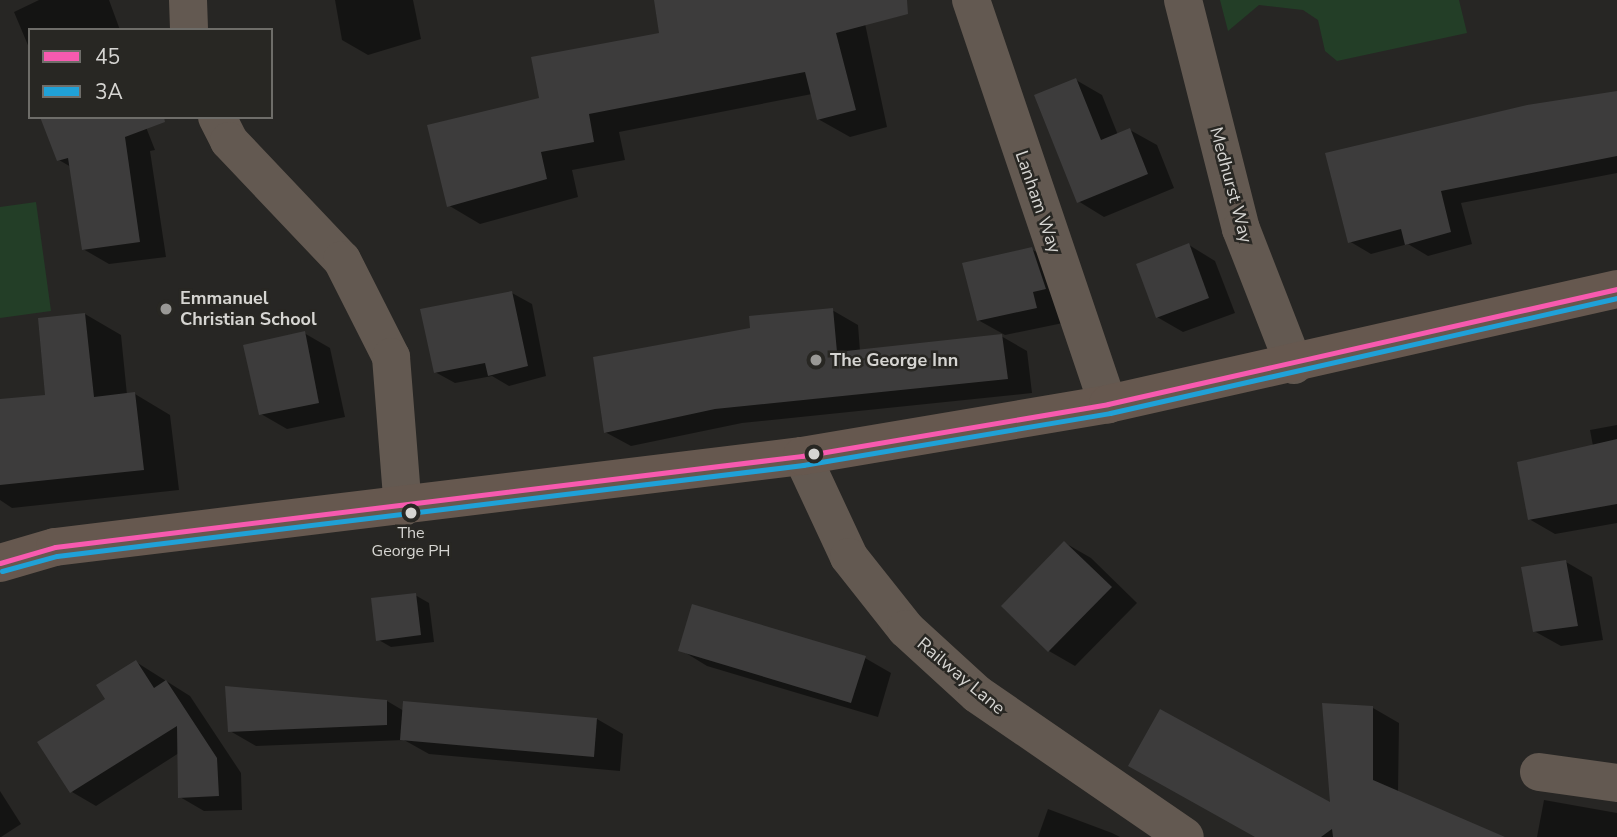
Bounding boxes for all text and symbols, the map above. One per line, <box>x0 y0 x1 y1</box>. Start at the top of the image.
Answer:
legend <box>28 28 273 119</box>
text: 45 <box>95 43 120 71</box>
text: 3A <box>95 78 123 106</box>
street label: Medhurst Way <box>1205 125 1257 245</box>
street label: Lanham Way <box>1010 148 1066 256</box>
place label: Emmanuel Christian School <box>180 288 317 330</box>
marker: Emmanuel Christian School <box>158 301 174 317</box>
place label: The George Inn <box>830 349 958 371</box>
marker: The George Inn <box>808 352 824 368</box>
unlabelled marker <box>807 447 821 461</box>
marker: The George PH <box>404 506 418 520</box>
place label: The George PH <box>372 523 450 561</box>
street label: Railway Lane <box>913 633 1009 719</box>

